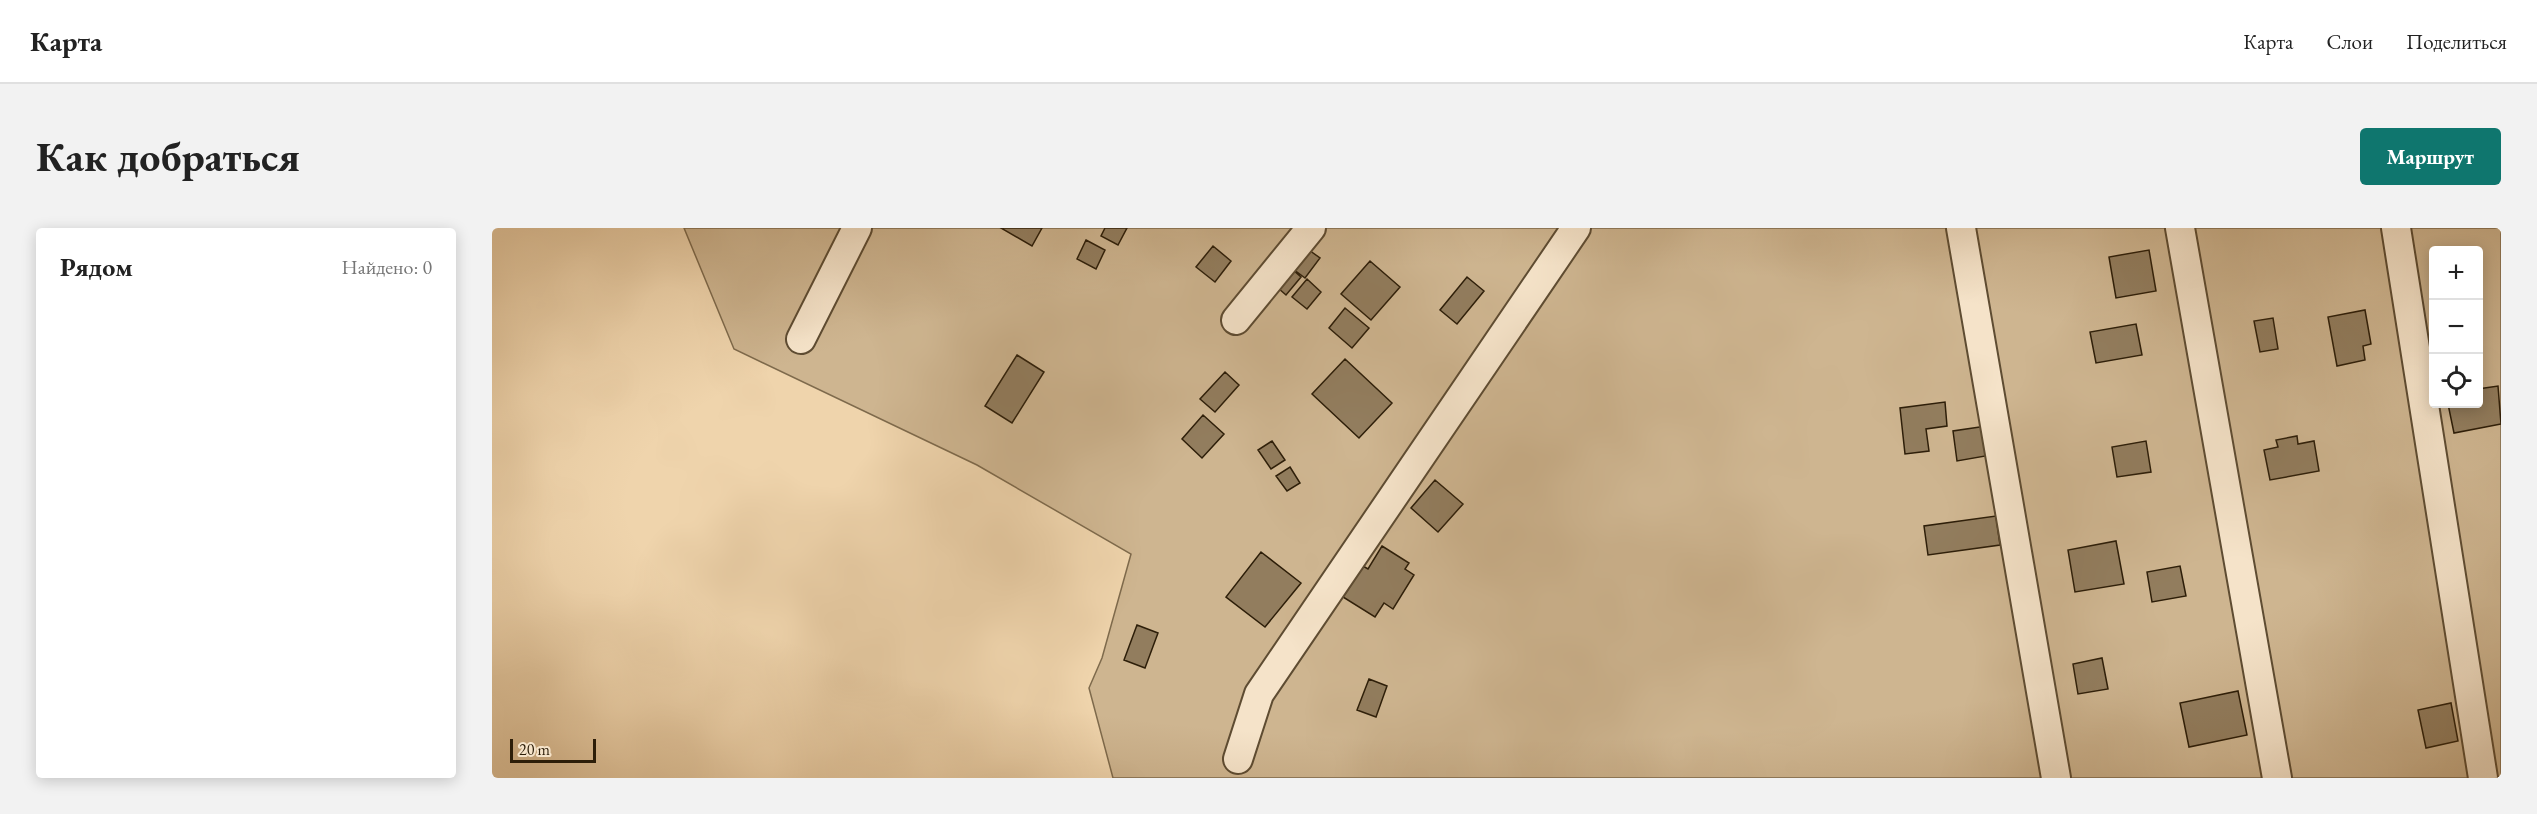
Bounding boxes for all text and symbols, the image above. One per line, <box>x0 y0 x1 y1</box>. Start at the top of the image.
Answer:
text: Карта <box>30 23 102 59</box>
text: Карта <box>2243 28 2293 55</box>
text: Слои <box>2326 28 2373 55</box>
text: Поделиться <box>2406 28 2507 55</box>
button: Маршрут <box>2360 128 2501 185</box>
text: Как добраться <box>36 129 300 184</box>
map controls <box>2429 246 2483 408</box>
button: + <box>2429 246 2483 300</box>
text: Рядом <box>60 250 133 284</box>
text: Найдено: 0 <box>341 254 432 280</box>
button: − <box>2429 300 2483 354</box>
button: locate <box>2429 354 2483 408</box>
scale bar <box>510 736 596 764</box>
text: 20 m <box>519 739 550 760</box>

